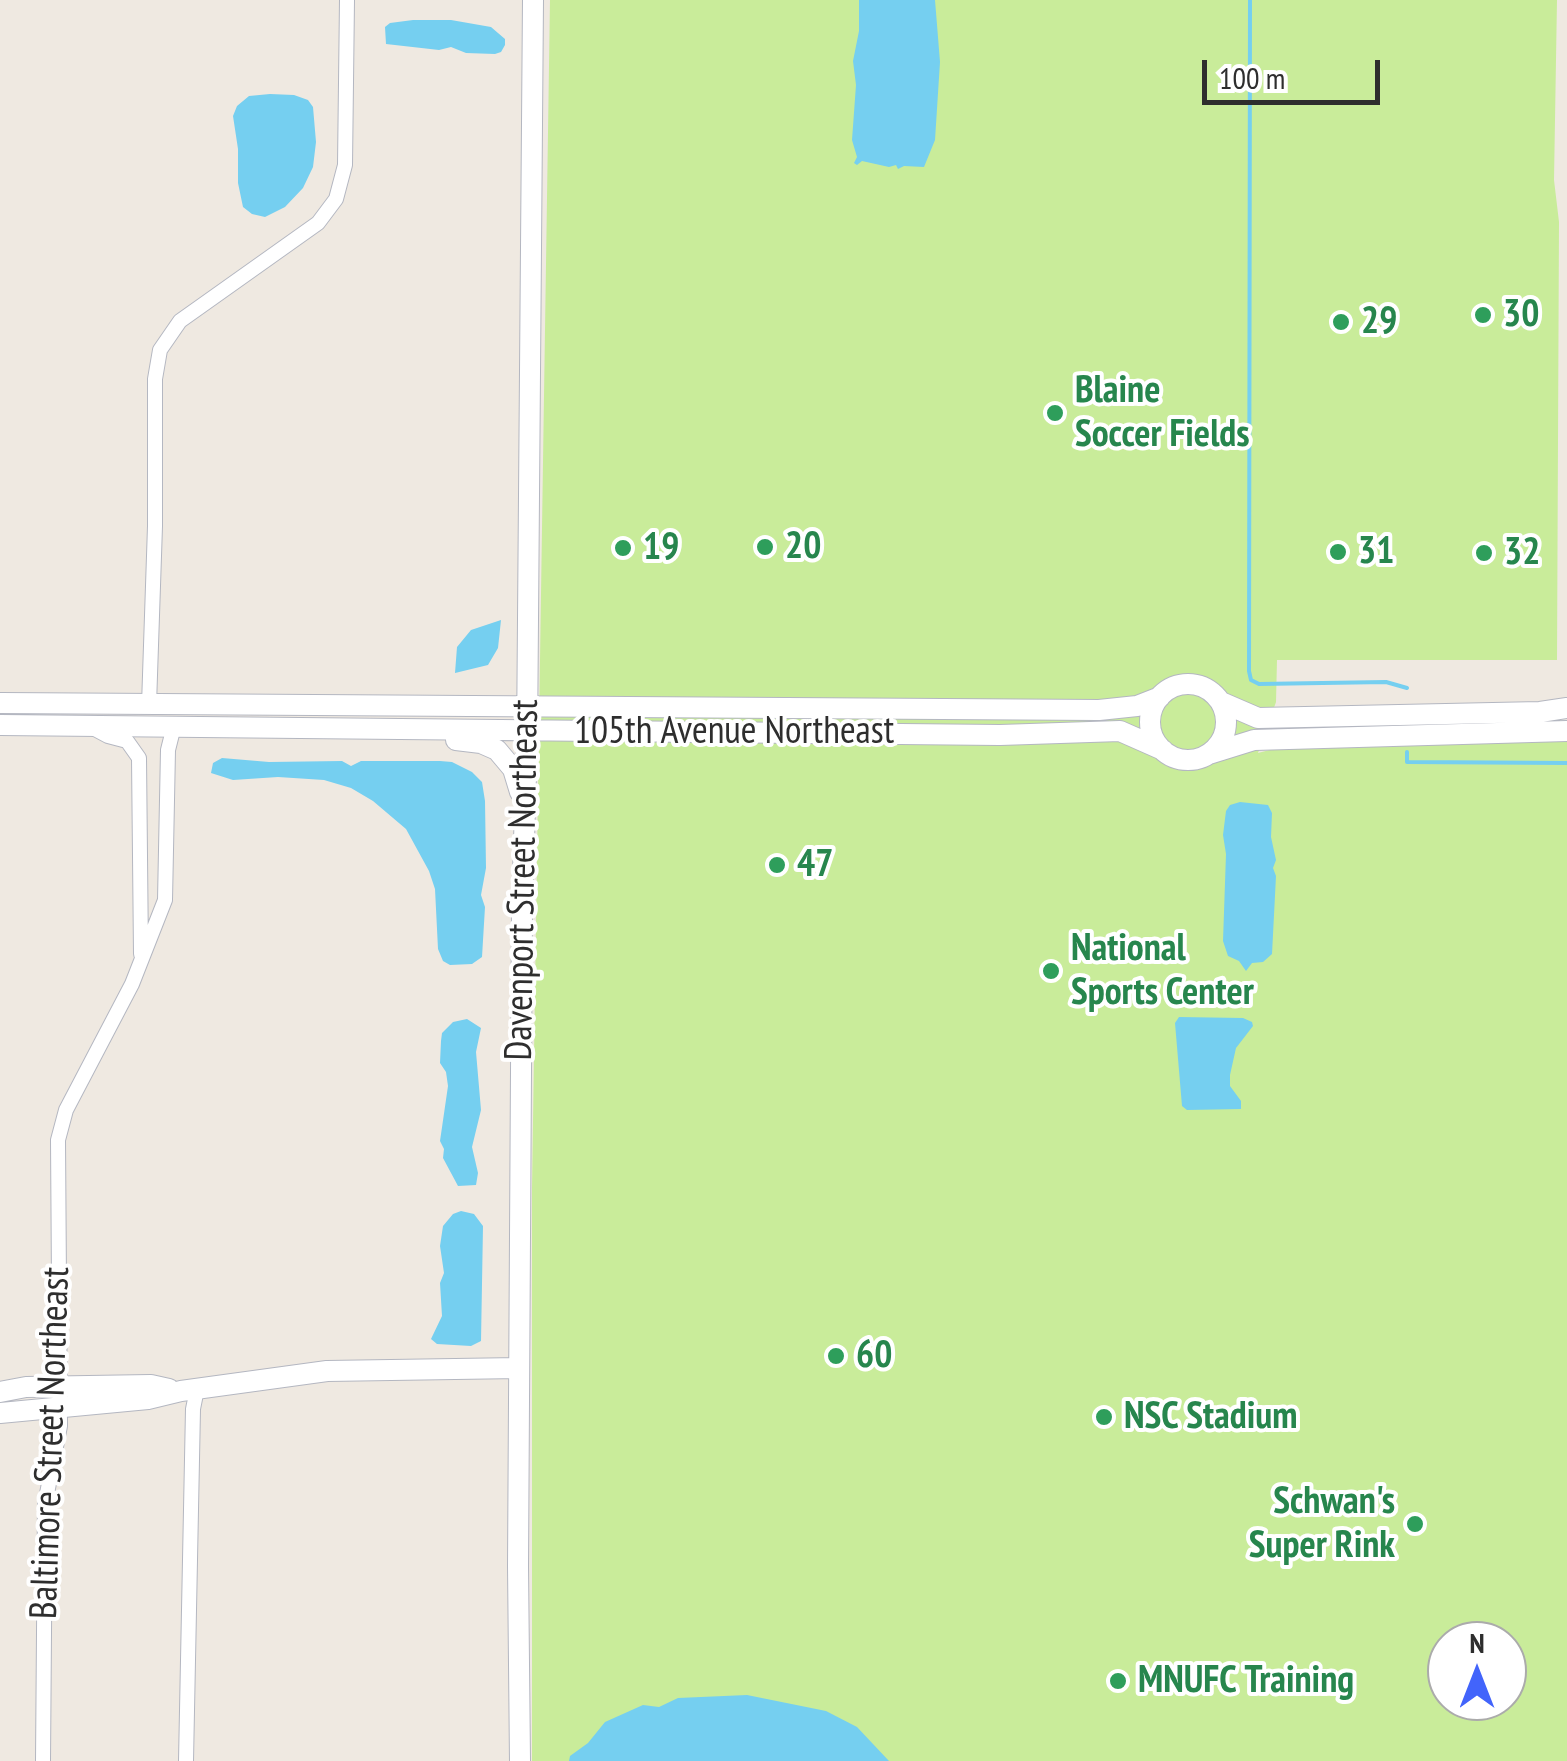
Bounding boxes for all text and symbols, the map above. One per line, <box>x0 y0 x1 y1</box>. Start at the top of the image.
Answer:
scale bar <box>1207 40 1384 102</box>
text: 100 m <box>1219 58 1285 97</box>
place label: 30 <box>1503 292 1539 338</box>
place label: 29 <box>1361 299 1397 345</box>
marker: 30 <box>1472 304 1494 326</box>
marker: 29 <box>1330 311 1352 333</box>
place label: Blaine Soccer Fields <box>1075 368 1250 458</box>
marker: Blaine Soccer Fields <box>1044 402 1066 424</box>
place label: 20 <box>785 524 821 570</box>
place label: 19 <box>643 525 679 571</box>
place label: 31 <box>1358 529 1394 575</box>
place label: 32 <box>1504 530 1540 576</box>
marker: 20 <box>754 536 776 558</box>
marker: 19 <box>612 537 634 559</box>
marker: 31 <box>1327 541 1349 563</box>
marker: 32 <box>1473 542 1495 564</box>
street label: Davenport Street Northeast <box>497 699 549 1061</box>
street label: 105th Avenue Northeast <box>574 709 894 755</box>
place label: 47 <box>797 842 833 888</box>
marker: 47 <box>766 854 788 876</box>
place label: National Sports Center <box>1071 926 1254 1016</box>
marker: National Sports Center <box>1040 960 1062 982</box>
street label: Baltimore Street Northeast <box>22 1266 80 1620</box>
place label: 60 <box>856 1333 892 1379</box>
marker: 60 <box>825 1345 847 1367</box>
place label: NSC Stadium <box>1124 1394 1297 1440</box>
marker: NSC Stadium <box>1093 1406 1115 1428</box>
place label: Schwan's Super Rink <box>1249 1479 1395 1568</box>
marker: Schwan's Super Rink <box>1404 1513 1426 1535</box>
north arrow <box>1427 1621 1527 1721</box>
text: N <box>1469 1624 1485 1661</box>
place label: MNUFC Training <box>1138 1658 1354 1704</box>
marker: MNUFC Training <box>1107 1670 1129 1692</box>

